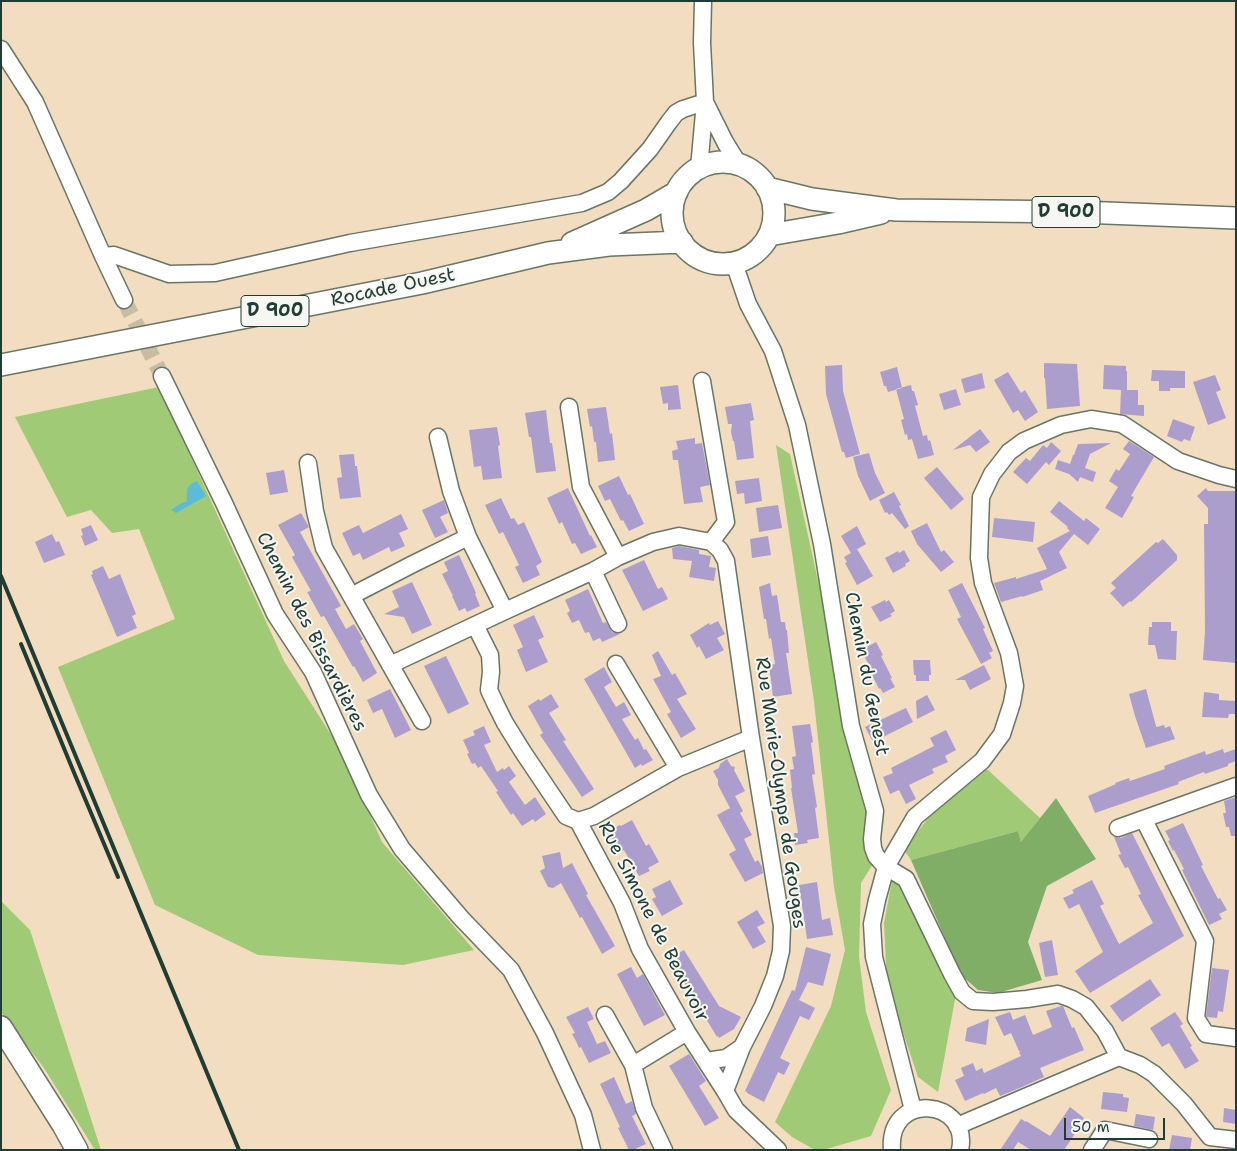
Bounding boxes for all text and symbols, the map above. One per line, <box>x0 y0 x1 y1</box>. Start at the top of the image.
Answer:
road number: D 900 <box>1032 196 1100 228</box>
street label: Rocade Ouest <box>329 264 457 312</box>
road number: D 900 <box>241 296 309 326</box>
street label: Chemin des Bissardières <box>251 529 371 735</box>
street label: Chemin du Genest <box>839 590 893 758</box>
street label: Rue Marie-Olympe de Gouges <box>750 656 810 930</box>
street label: Rue Simone de Beauvoir <box>593 818 713 1026</box>
scale bar <box>1067 1108 1168 1140</box>
text: 50 m <box>1072 1117 1110 1137</box>

